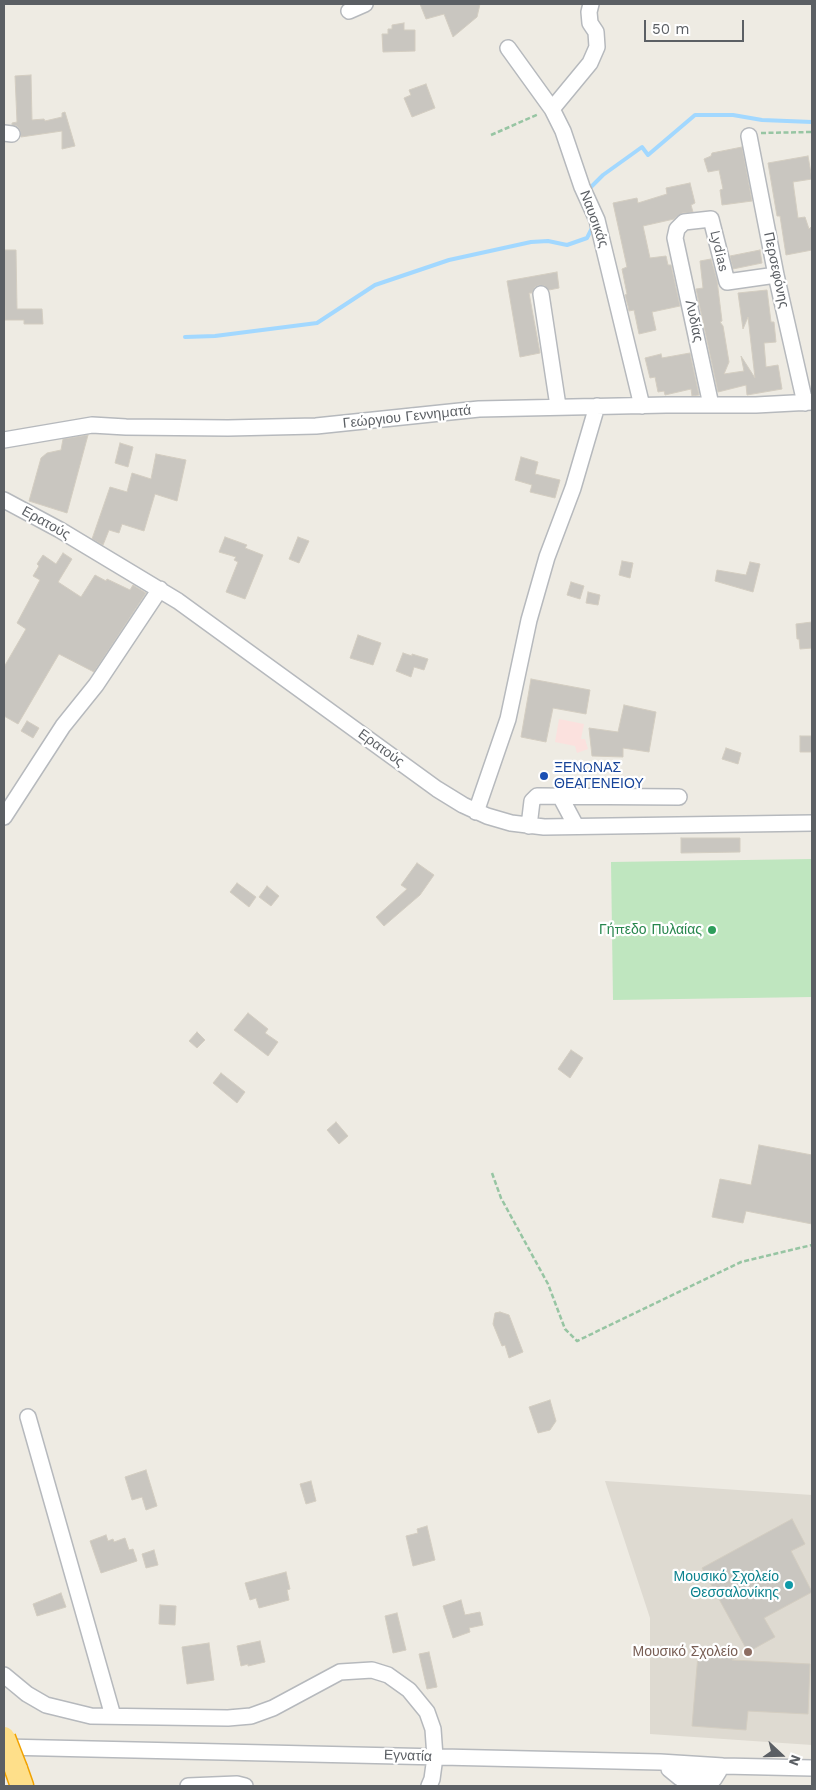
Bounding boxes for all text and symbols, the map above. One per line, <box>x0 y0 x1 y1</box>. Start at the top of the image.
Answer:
scale bar <box>646 10 746 42</box>
text: 50 m <box>652 20 689 38</box>
street label: Ναυσικάς <box>576 188 612 250</box>
street label: Lydias <box>706 229 732 273</box>
street label: Περσεφόνης <box>760 230 792 310</box>
street label: Λυδίας <box>681 298 707 344</box>
street label: Γεώργιου Γεννηματά <box>342 402 472 432</box>
street label: Ερατούς <box>19 503 73 543</box>
street label: Ερατούς <box>355 726 407 770</box>
place label: ΞΕΝΩΝΑΣ ΘΕΑΓΕΝΕΙΟΥ <box>554 760 644 792</box>
marker: ΞΕΝΩΝΑΣ ΘΕΑΓΕΝΕΙΟΥ <box>538 770 550 782</box>
place label: Γήπεδο Πυλαίας <box>599 922 702 938</box>
marker: Γήπεδο Πυλαίας <box>706 924 718 936</box>
place label: Μουσικό Σχολείο Θεσσαλονίκης <box>673 1569 779 1601</box>
marker: Μουσικό Σχολείο Θεσσαλονίκης <box>783 1579 795 1591</box>
place label: Μουσικό Σχολείο <box>632 1644 738 1660</box>
marker: Μουσικό Σχολείο <box>742 1646 754 1658</box>
north arrow <box>756 1730 806 1780</box>
street label: Εγνατία <box>384 1747 432 1765</box>
text: N <box>786 1753 804 1768</box>

